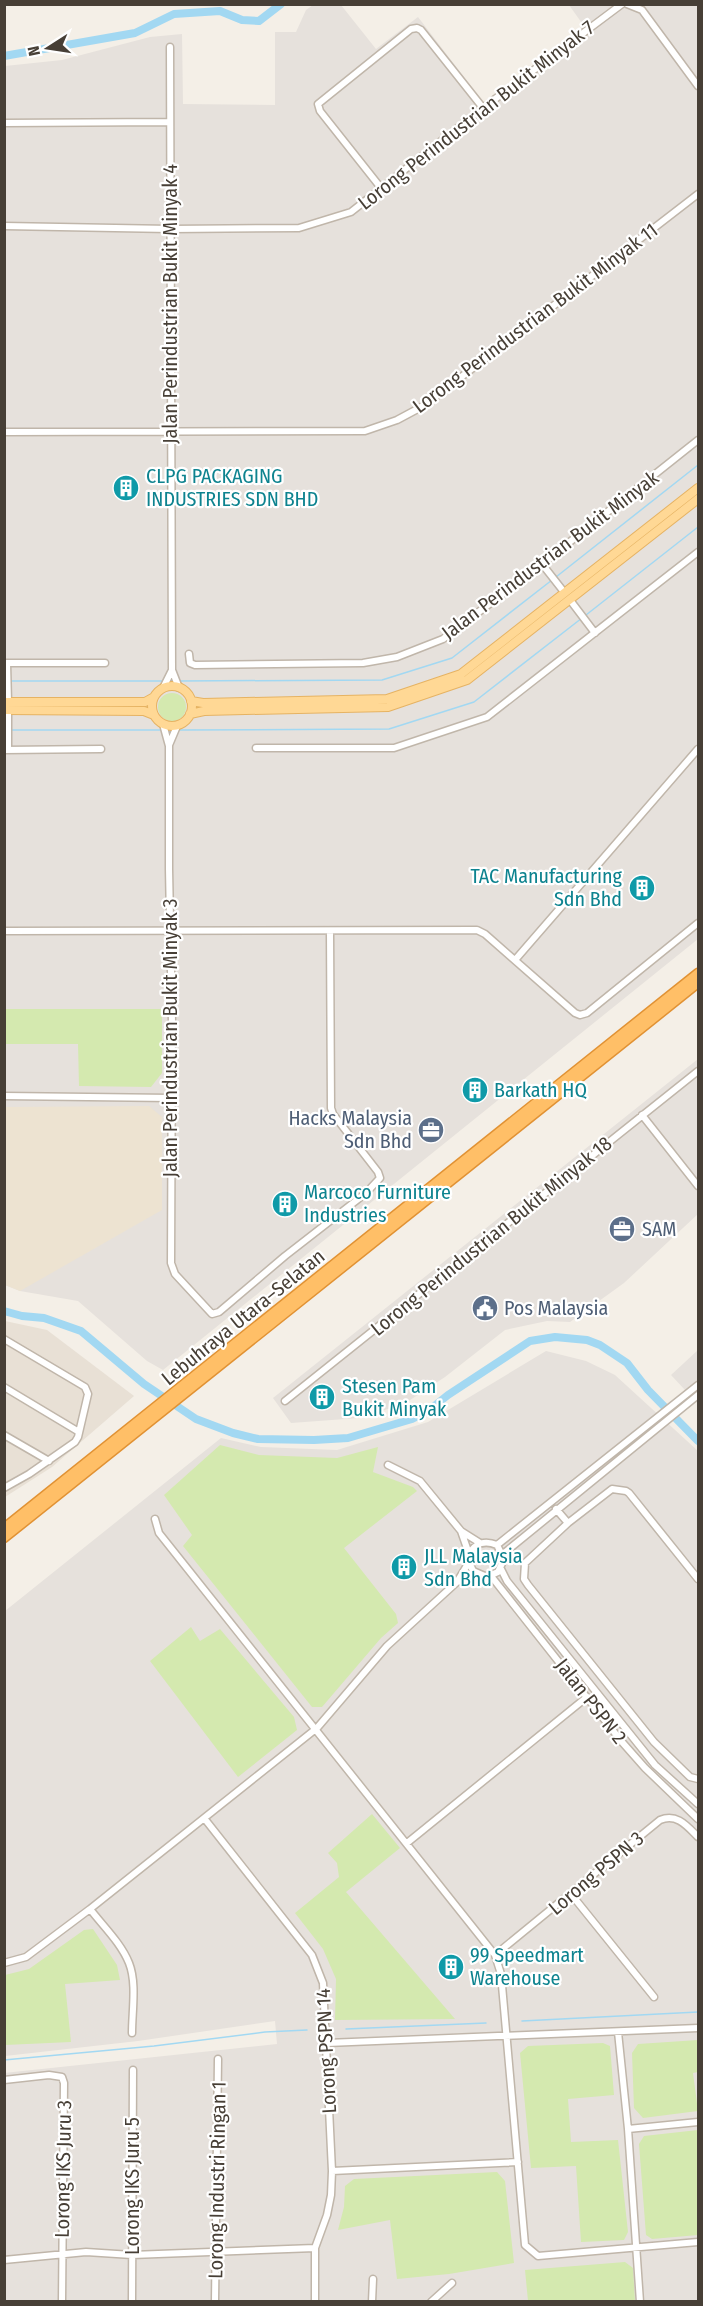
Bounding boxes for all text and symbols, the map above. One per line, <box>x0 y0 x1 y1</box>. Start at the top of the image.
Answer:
street label: Lorong Perindustrian Bukit Minyak 7 <box>353 15 599 215</box>
north arrow <box>18 18 78 78</box>
text: N <box>24 44 44 58</box>
street label: Jalan Perindustrian Bukit Minyak 4 <box>158 164 182 444</box>
street label: Lorong Perindustrian Bukit Minyak 11 <box>408 218 662 418</box>
place label: CLPG PACKAGING INDUSTRIES SDN BHD <box>146 464 318 511</box>
street label: Jalan Perindustrian Bukit Minyak <box>437 465 664 644</box>
building icon: CLPG PACKAGING INDUSTRIES SDN BHD <box>111 473 141 503</box>
place label: TAC Manufacturing Sdn Bhd <box>471 864 623 911</box>
building icon: TAC Manufacturing Sdn Bhd <box>627 873 657 903</box>
street label: Jalan Perindustrian Bukit Minyak 3 <box>158 898 182 1178</box>
building icon: Barkath HQ <box>460 1075 490 1105</box>
place label: Barkath HQ <box>494 1078 587 1102</box>
place label: Hacks Malaysia Sdn Bhd <box>288 1106 412 1153</box>
office icon: Hacks Malaysia Sdn Bhd <box>416 1115 446 1145</box>
street label: Lorong Perindustrian Bukit Minyak 18 <box>366 1131 616 1341</box>
place label: Marcoco Furniture Industries <box>304 1180 451 1227</box>
building icon: Marcoco Furniture Industries <box>270 1189 300 1219</box>
office icon: SAM <box>607 1214 637 1244</box>
place label: SAM <box>642 1217 677 1241</box>
street label: Lebuhraya Utara–Selatan <box>157 1244 329 1390</box>
public building icon: Pos Malaysia <box>470 1293 500 1323</box>
place label: Pos Malaysia <box>504 1296 608 1320</box>
place label: Stesen Pam Bukit Minyak <box>342 1374 447 1421</box>
building icon: Stesen Pam Bukit Minyak <box>307 1382 337 1412</box>
place label: JLL Malaysia Sdn Bhd <box>424 1544 523 1591</box>
building icon: JLL Malaysia Sdn Bhd <box>389 1552 419 1582</box>
street label: Jalan PSPN 2 <box>550 1654 632 1748</box>
street label: Lorong PSPN 3 <box>544 1826 648 1920</box>
place label: 99 Speedmart Warehouse <box>470 1943 584 1990</box>
building icon: 99 Speedmart Warehouse <box>436 1952 466 1982</box>
street label: Lorong PSPN 14 <box>311 1987 341 2114</box>
street label: Lorong Industri Ringan 1 <box>203 2081 231 2279</box>
street label: Lorong IKS Juru 3 <box>50 2100 76 2238</box>
street label: Lorong IKS Juru 5 <box>120 2117 144 2255</box>

